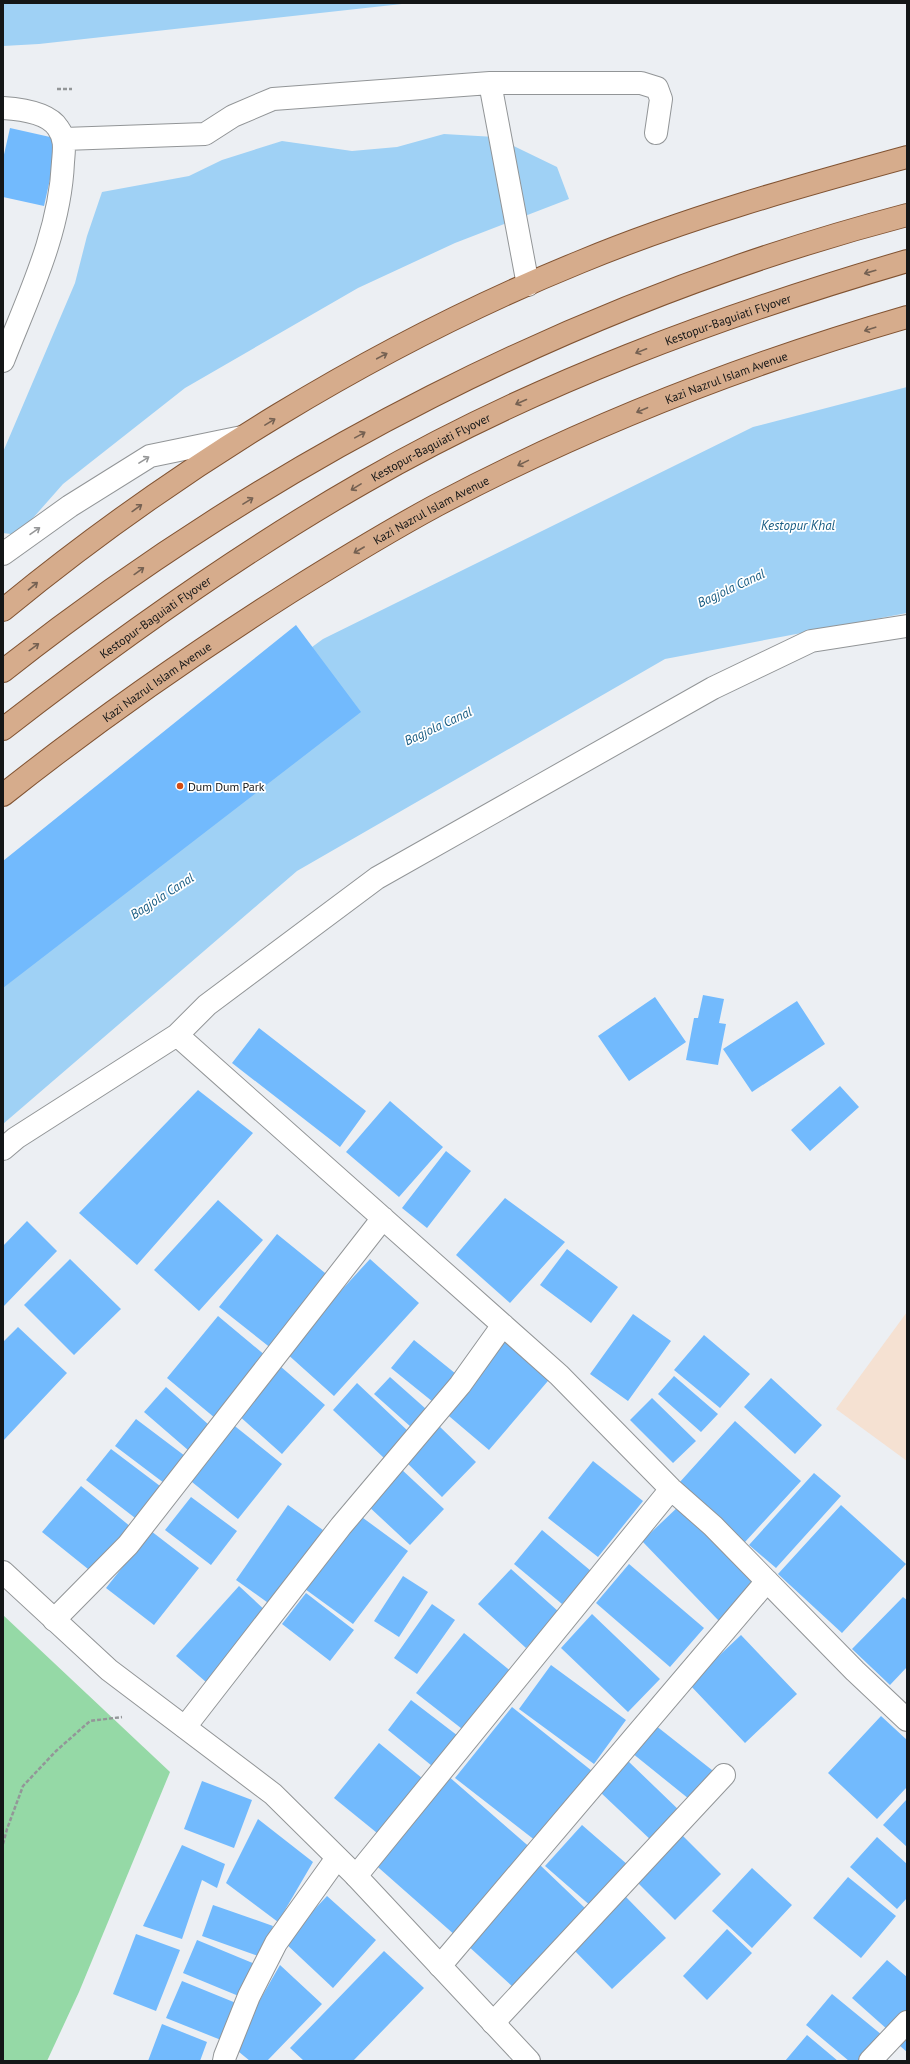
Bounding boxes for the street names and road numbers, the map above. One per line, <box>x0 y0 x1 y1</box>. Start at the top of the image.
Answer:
street label: Kestopur-Baguiati Flyover <box>663 290 793 348</box>
street label: Kazi Nazrul Islam Avenue <box>663 348 789 407</box>
street label: Kestopur-Baguiati Flyover <box>368 409 493 484</box>
street label: Kazi Nazrul Islam Avenue <box>370 472 491 547</box>
street label: Kestopur-Baguiati Flyover <box>96 572 214 661</box>
street label: Kazi Nazrul Islam Avenue <box>99 638 214 725</box>

